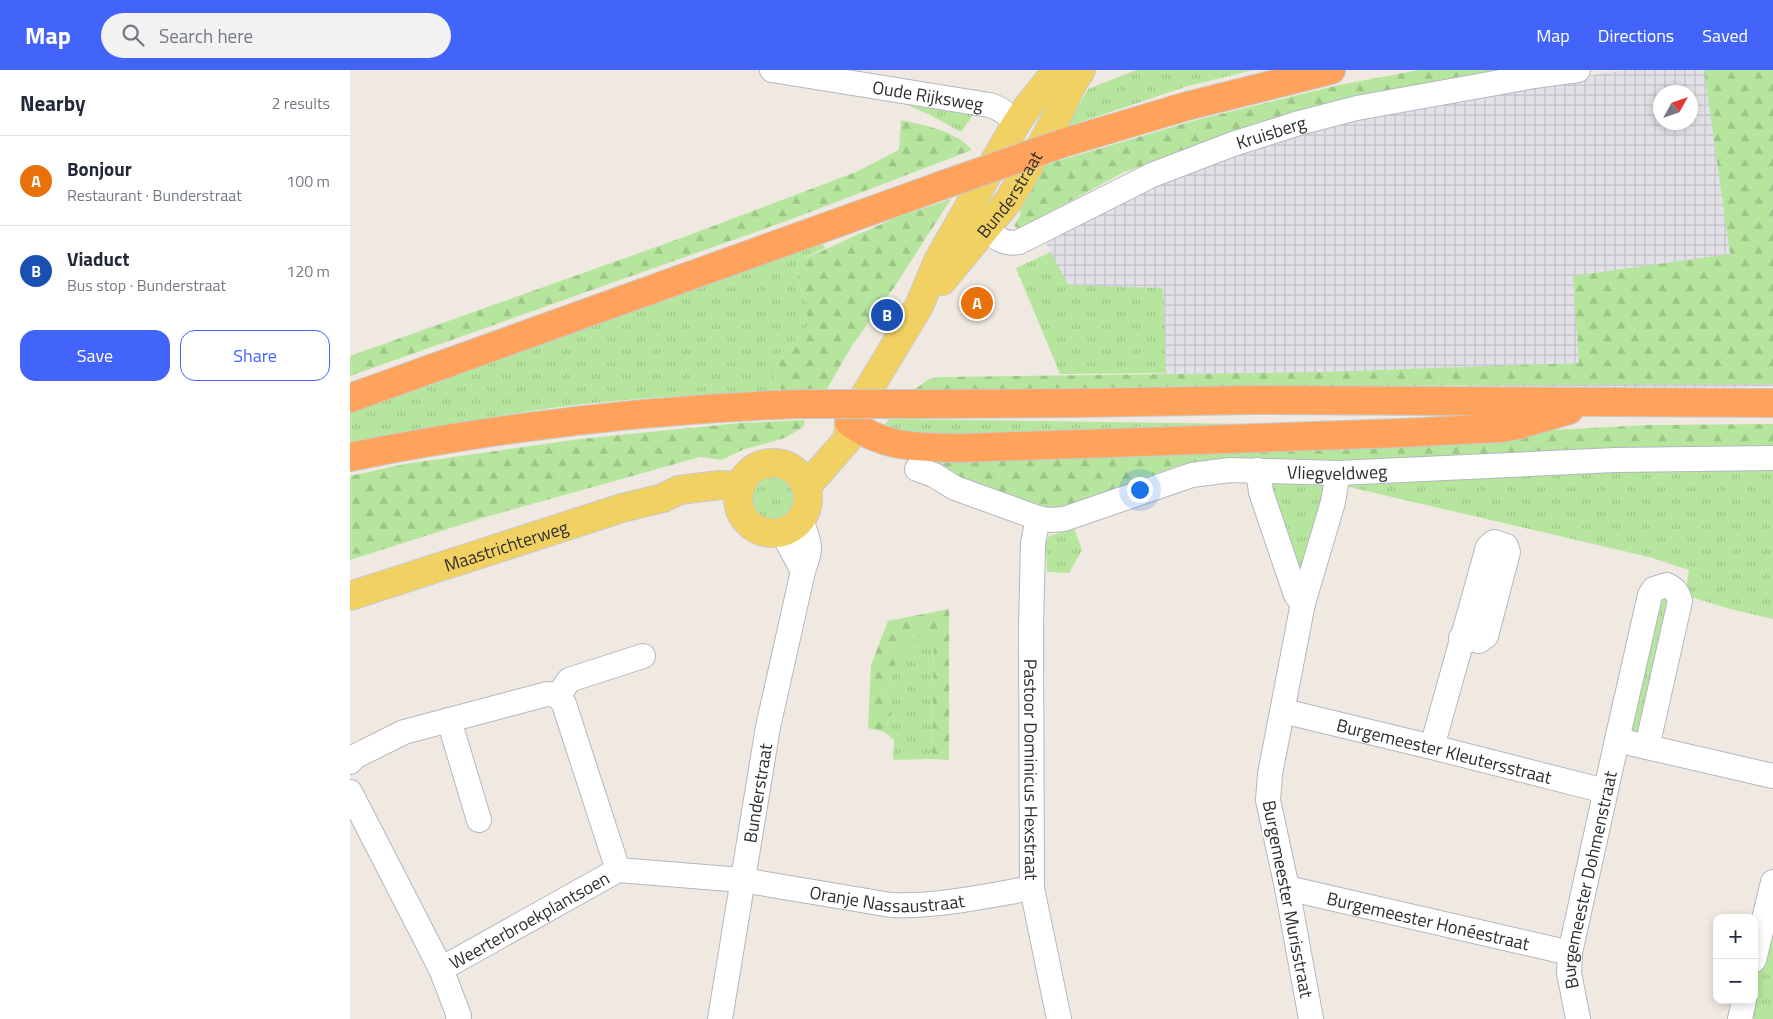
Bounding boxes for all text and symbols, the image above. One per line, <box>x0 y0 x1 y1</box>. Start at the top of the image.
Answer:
search box <box>101 13 451 58</box>
text: Map <box>25 17 71 53</box>
icon: search <box>119 21 147 49</box>
text: Search here <box>159 21 253 50</box>
text: Map <box>1536 22 1570 49</box>
text: Directions <box>1598 22 1674 49</box>
text: Saved <box>1702 22 1748 49</box>
street label: Oude Rijksweg <box>871 73 985 117</box>
north arrow <box>1653 85 1698 130</box>
text: Nearby <box>20 87 85 119</box>
text: 2 results <box>271 91 330 115</box>
street label: Kruisberg <box>1232 108 1309 156</box>
street label: Bunderstraat <box>970 145 1049 244</box>
text: Bonjour <box>67 154 132 183</box>
text: A <box>31 169 41 193</box>
text: 100 m <box>286 169 330 193</box>
text: Restaurant · Bunderstraat <box>67 183 242 207</box>
text: Viaduct <box>67 244 129 273</box>
text: B <box>31 259 41 283</box>
text: 120 m <box>286 259 330 283</box>
text: Bus stop · Bunderstraat <box>67 273 226 297</box>
pin: A <box>961 284 993 322</box>
pin: B <box>871 296 903 334</box>
button: Save <box>20 330 170 381</box>
button: Share <box>180 330 330 381</box>
street label: Vliegveldweg <box>1287 457 1388 487</box>
your location <box>1127 477 1153 503</box>
street label: Maastrichterweg <box>440 513 572 578</box>
street label: Pastoor Dominicus Hexstraat <box>1018 659 1045 881</box>
street label: Burgemeester Kleutersstraat <box>1334 711 1555 791</box>
street label: Bunderstraat <box>736 741 779 845</box>
street label: Burgemeester Dohmenstraat <box>1555 768 1623 991</box>
street label: Burgemeester Murisstraat <box>1256 798 1321 1001</box>
street label: Weerterbroekplantsoen <box>444 864 614 975</box>
street label: Oranje Nassaustraat <box>808 878 967 919</box>
street label: Burgemeester Honéestraat <box>1324 884 1533 957</box>
map controls <box>1713 914 1758 1004</box>
button: + <box>1713 914 1758 959</box>
button: − <box>1713 959 1758 1004</box>

